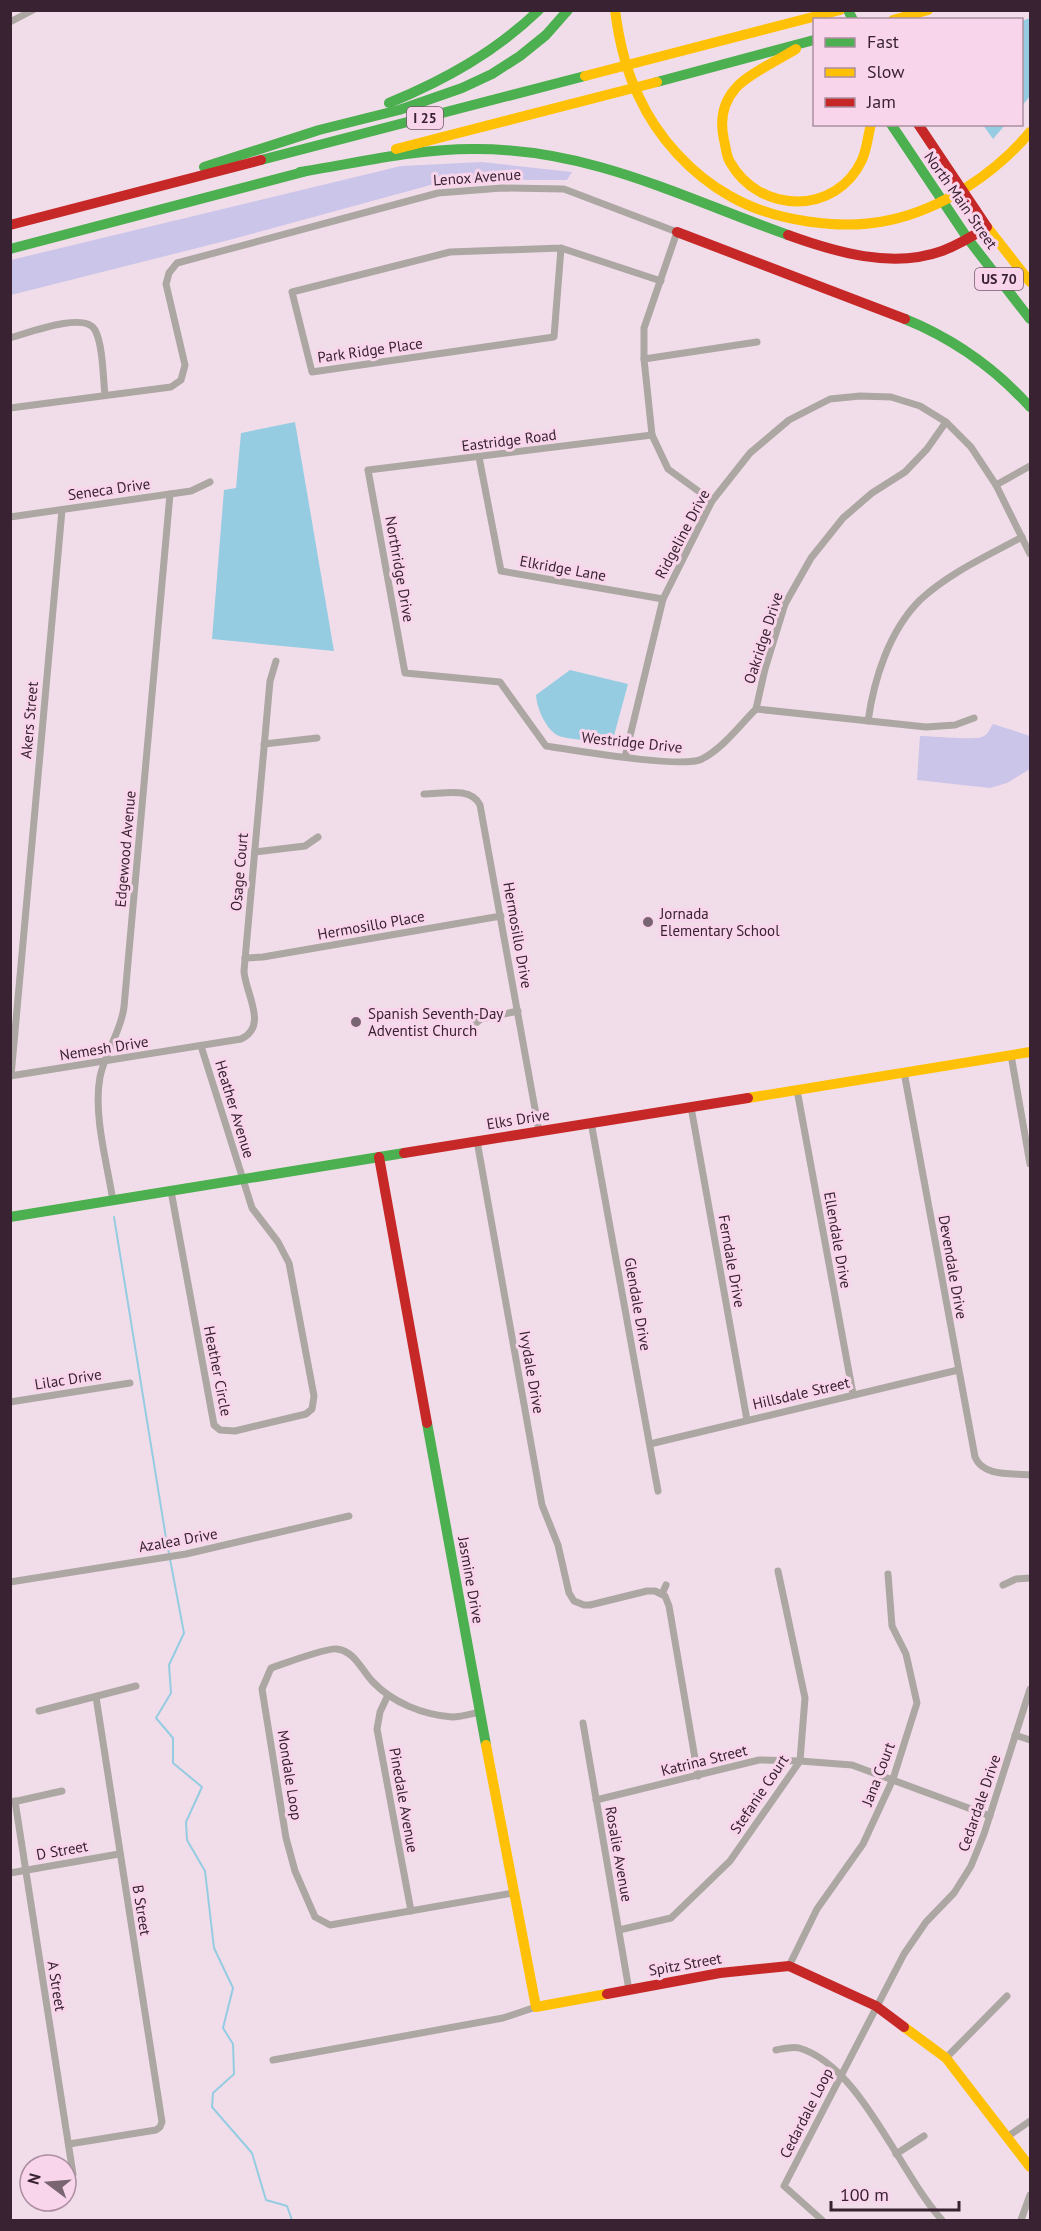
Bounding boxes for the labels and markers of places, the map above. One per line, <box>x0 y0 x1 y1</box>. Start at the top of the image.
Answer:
place label: Jornada Elementary School <box>659 904 780 940</box>
marker: Jornada Elementary School <box>641 915 655 929</box>
place label: Spanish Seventh-Day Adventist Church <box>368 1004 503 1040</box>
marker: Spanish Seventh-Day Adventist Church <box>349 1015 363 1029</box>

